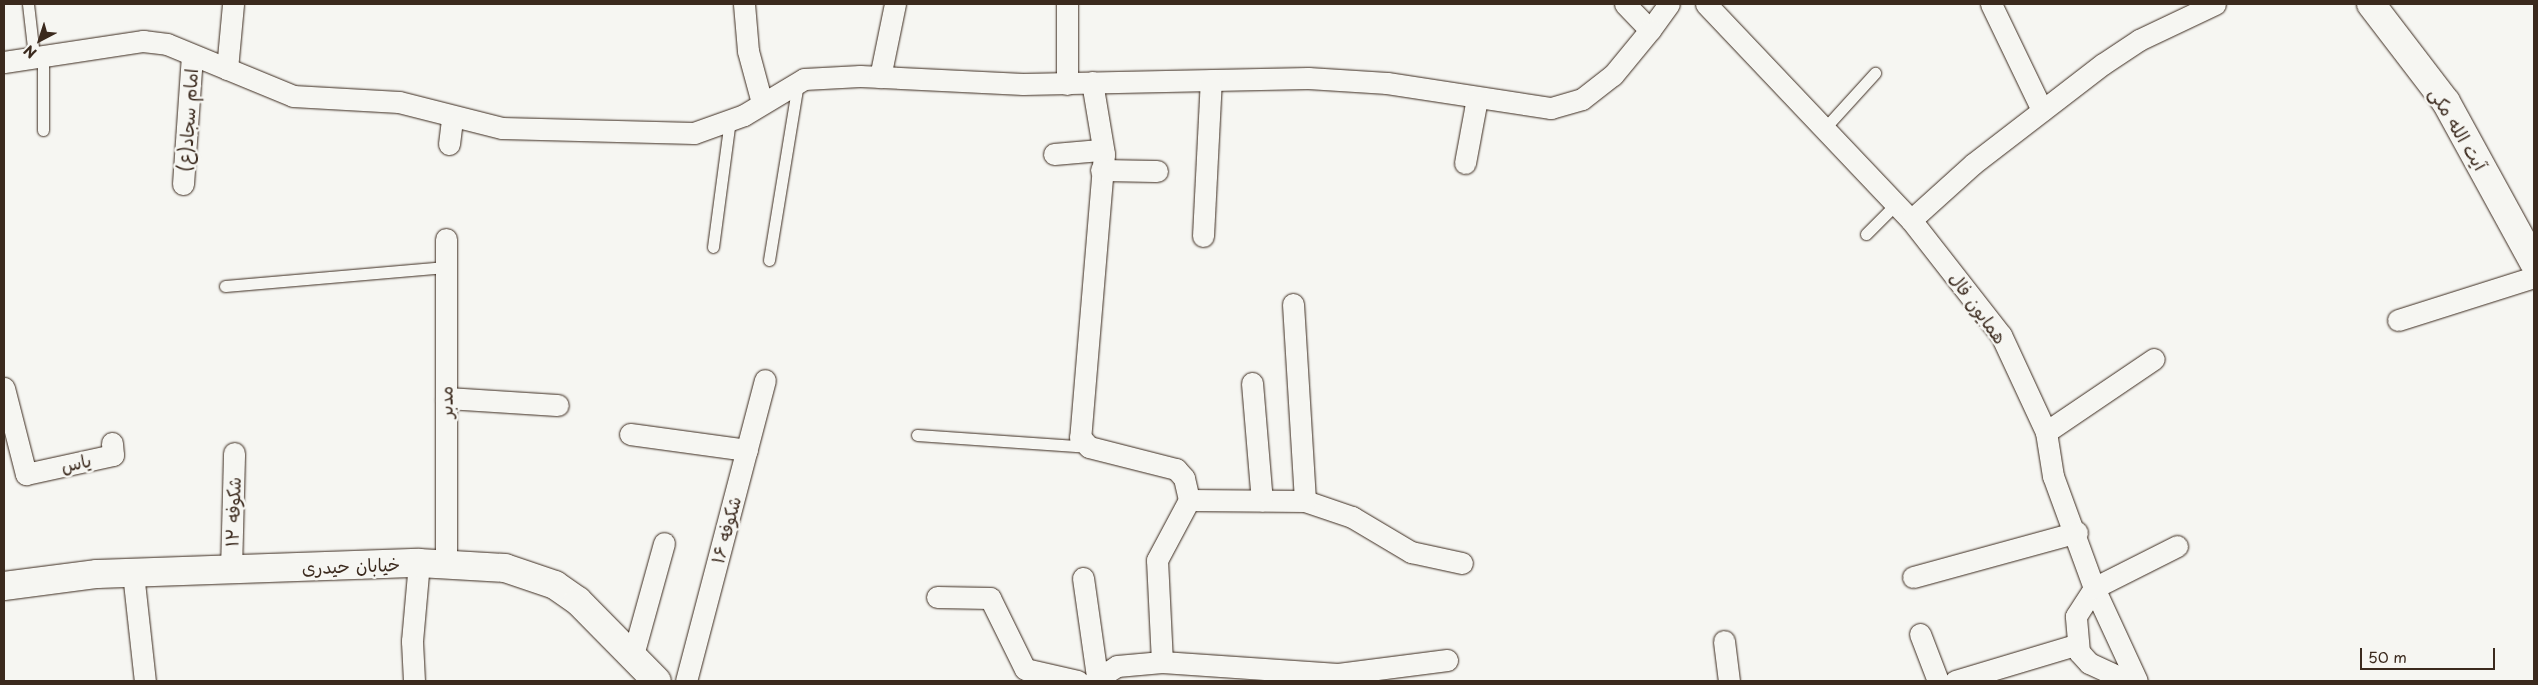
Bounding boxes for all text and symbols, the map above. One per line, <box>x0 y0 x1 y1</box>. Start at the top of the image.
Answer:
north arrow <box>15 15 65 65</box>
text: N <box>19 40 41 63</box>
street label: امام سجاد(ع) <box>174 68 202 172</box>
street label: آیت الله مکی <box>2425 84 2491 174</box>
street label: همایون فال <box>1945 268 2011 348</box>
street label: مدبر <box>435 386 457 418</box>
street label: یاس <box>59 449 93 477</box>
street label: شکوفه ۱۲ <box>221 477 245 547</box>
street label: شکوفه ۱۶ <box>707 494 745 566</box>
street label: خیابان حیدری <box>301 553 401 579</box>
scale bar <box>2363 638 2498 670</box>
text: 50 m <box>2368 645 2407 668</box>

